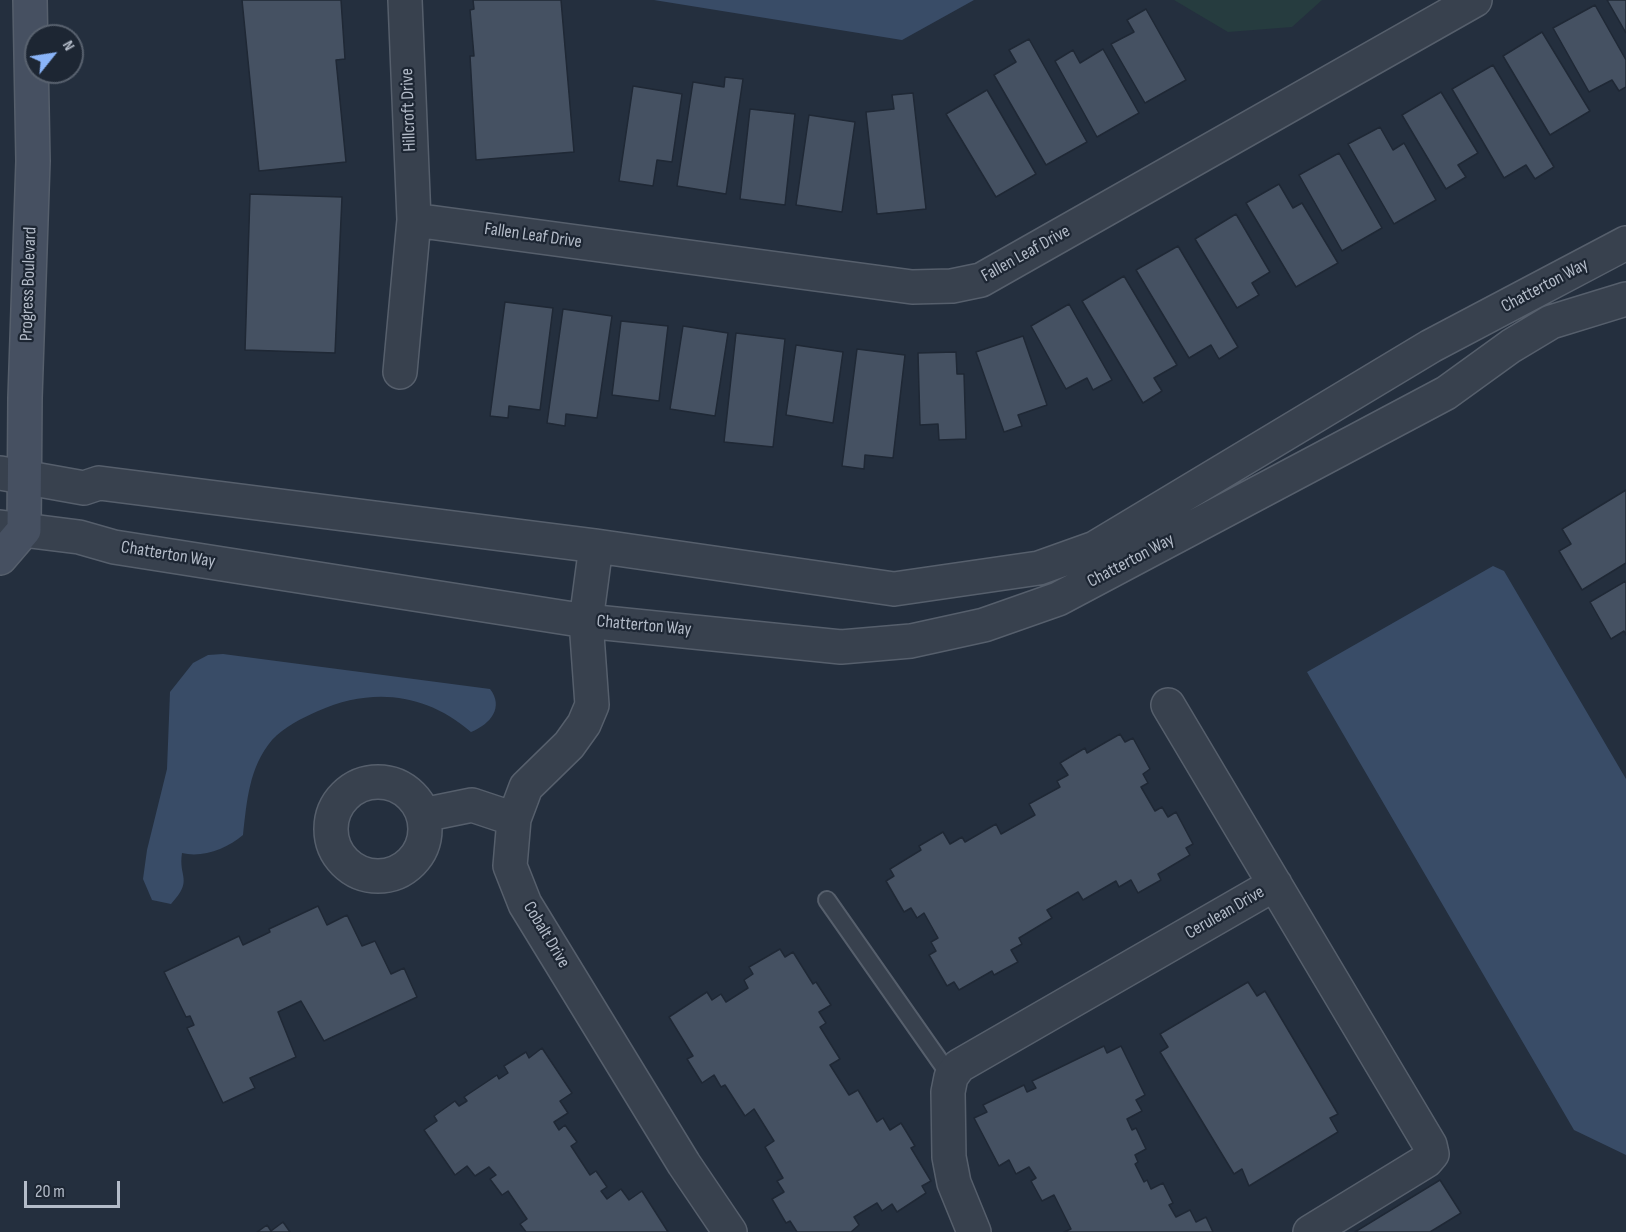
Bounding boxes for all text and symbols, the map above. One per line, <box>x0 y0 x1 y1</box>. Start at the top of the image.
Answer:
north arrow <box>24 24 84 84</box>
text: N <box>58 37 79 54</box>
street label: Hillcroft Drive <box>397 68 421 152</box>
street label: Fallen Leaf Drive <box>483 218 583 254</box>
street label: Fallen Leaf Drive <box>978 221 1074 287</box>
street label: Progress Boulevard <box>16 227 42 341</box>
street label: Chatterton Way <box>1498 254 1592 318</box>
street label: Chatterton Way <box>1084 529 1178 593</box>
street label: Chatterton Way <box>119 537 217 573</box>
street label: Chatterton Way <box>596 611 692 641</box>
street label: Cerulean Drive <box>1181 882 1269 944</box>
street label: Cobalt Drive <box>518 898 574 972</box>
scale bar <box>27 1169 123 1207</box>
text: 20 m <box>35 1181 65 1202</box>

